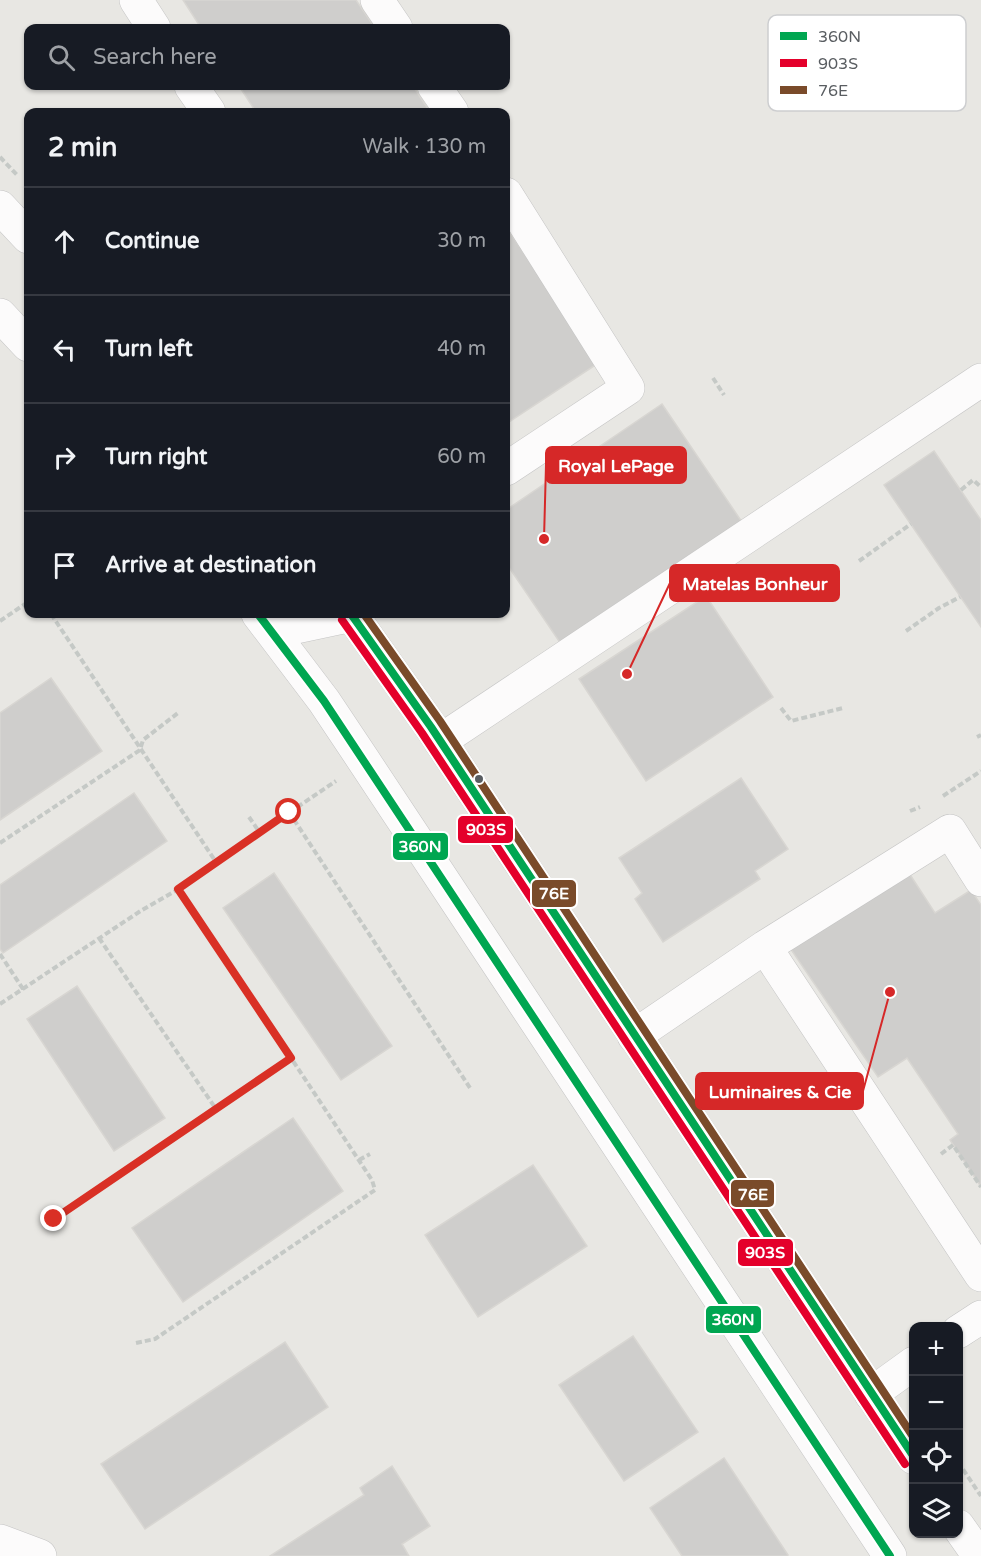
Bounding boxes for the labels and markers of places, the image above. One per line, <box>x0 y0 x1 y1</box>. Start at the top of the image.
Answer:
callout: Royal LePage <box>546 447 686 483</box>
callout: Matelas Bonheur <box>670 565 839 601</box>
unlabelled marker <box>473 773 485 785</box>
callout: Luminaires & Cie <box>696 1073 863 1109</box>

